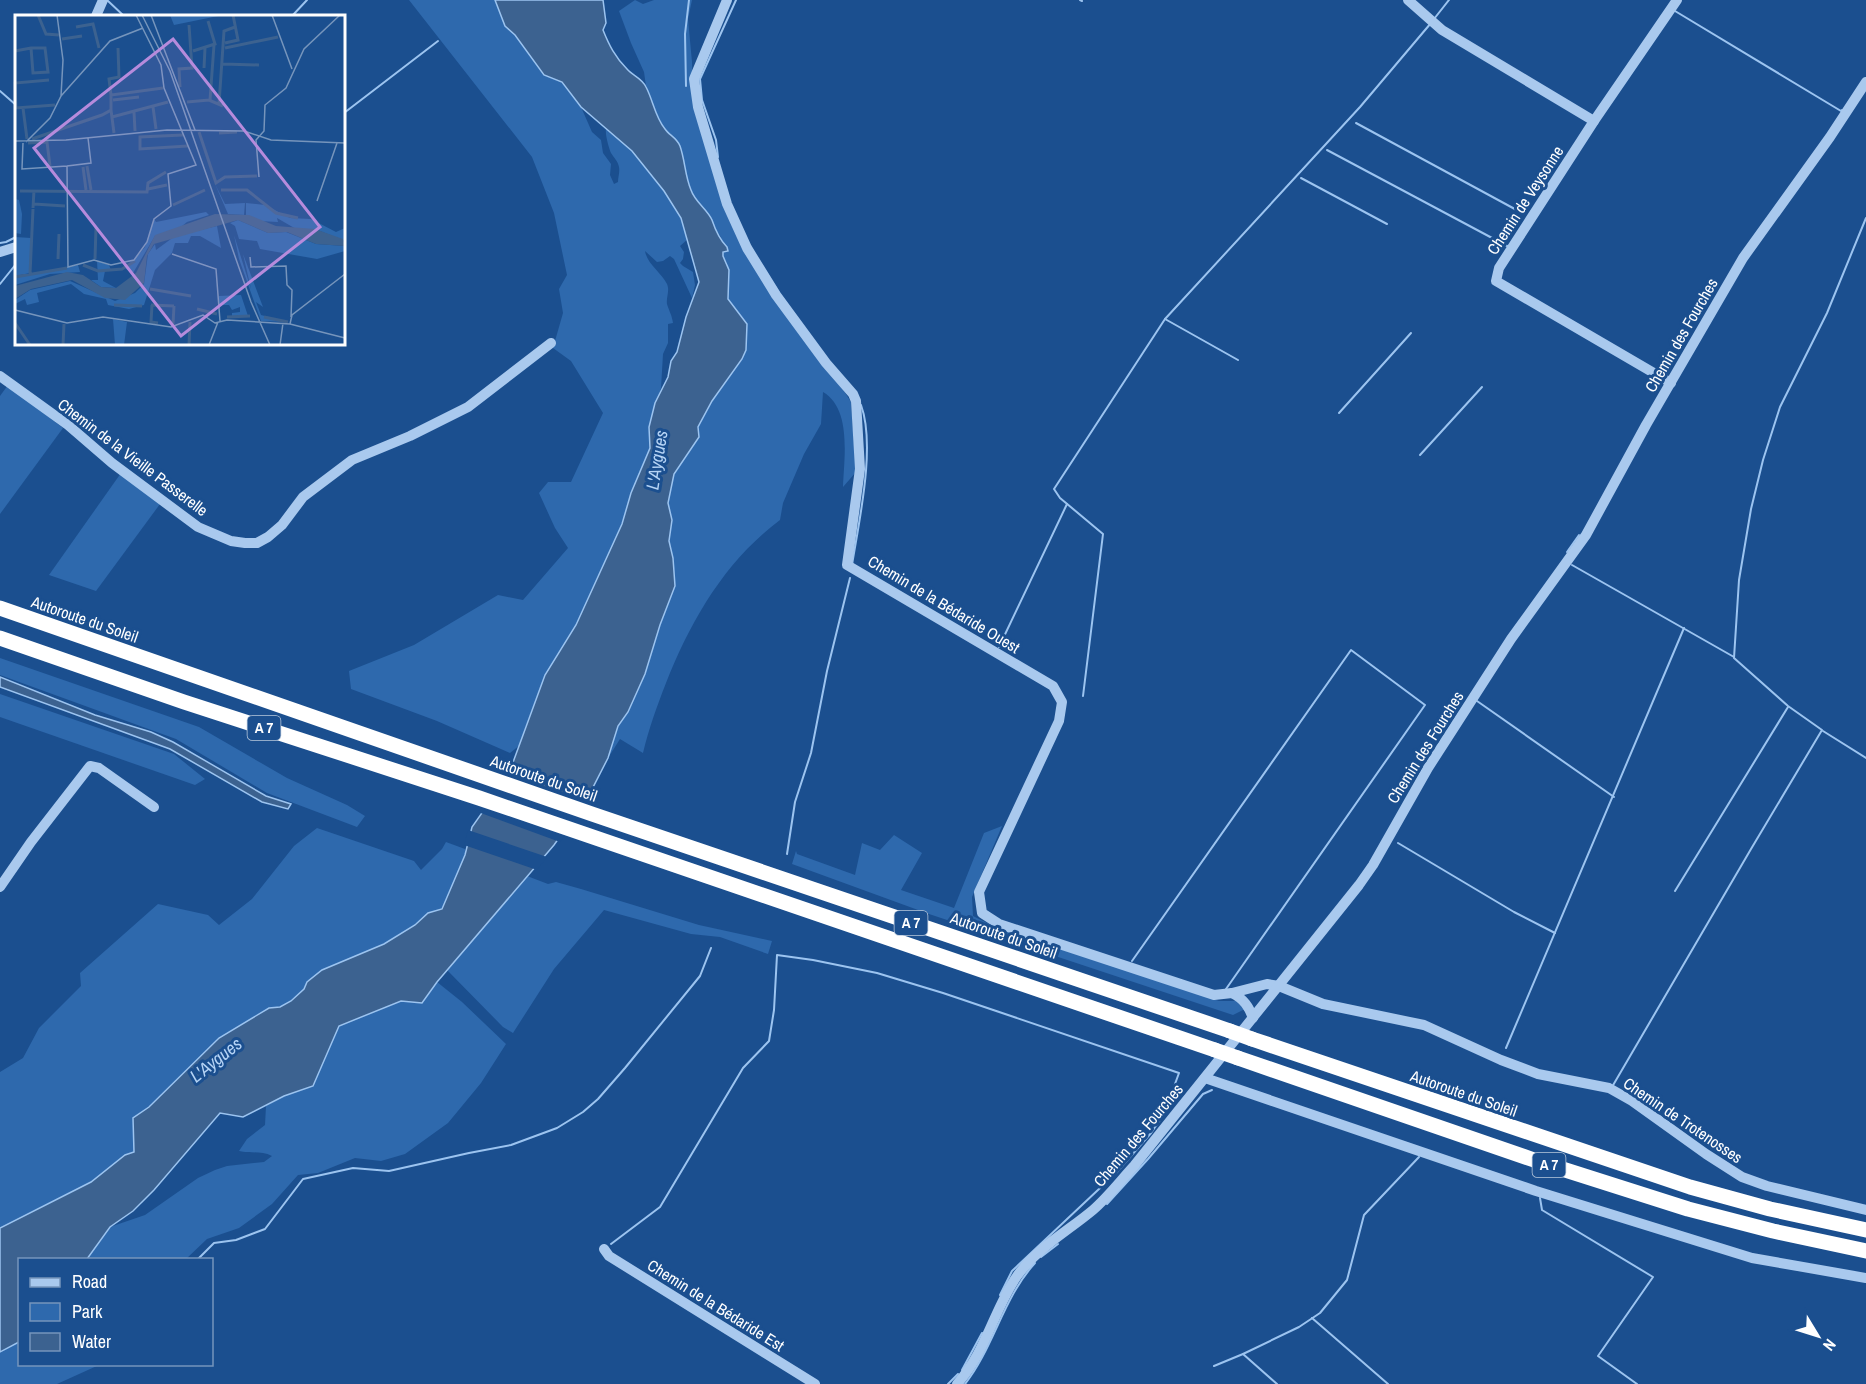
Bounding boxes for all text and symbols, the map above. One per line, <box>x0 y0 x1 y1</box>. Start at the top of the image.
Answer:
inset map <box>15 15 345 345</box>
street label: Chemin de Veysonne <box>1482 141 1568 259</box>
street label: Chemin des Fourches <box>1639 274 1723 396</box>
street label: Chemin de la Vieille Passerelle <box>53 393 213 521</box>
water label: L'Aygues <box>639 428 674 491</box>
street label: Chemin de la Bédaride Ouest <box>864 550 1024 658</box>
street label: Autoroute du Soleil <box>28 590 141 648</box>
street label: Chemin des Fourches <box>1382 687 1468 807</box>
road number: A 7 <box>248 716 280 740</box>
street label: Autoroute du Soleil <box>487 749 600 807</box>
street label: Autoroute du Soleil <box>947 906 1060 964</box>
road number: A 7 <box>894 911 928 935</box>
water label: L'Aygues <box>184 1031 247 1088</box>
street label: Autoroute du Soleil <box>1407 1064 1520 1122</box>
street label: Chemin de Trotenosses <box>1619 1072 1747 1168</box>
street label: Chemin des Fourches <box>1088 1079 1188 1191</box>
road number: A 7 <box>1532 1153 1566 1177</box>
street label: Chemin de la Bédaride Est <box>643 1254 789 1356</box>
legend <box>18 1258 213 1366</box>
text: Road <box>72 1269 107 1294</box>
text: Park <box>72 1299 103 1324</box>
north arrow <box>1788 1306 1848 1366</box>
text: Water <box>72 1329 111 1354</box>
text: N <box>1818 1335 1841 1356</box>

